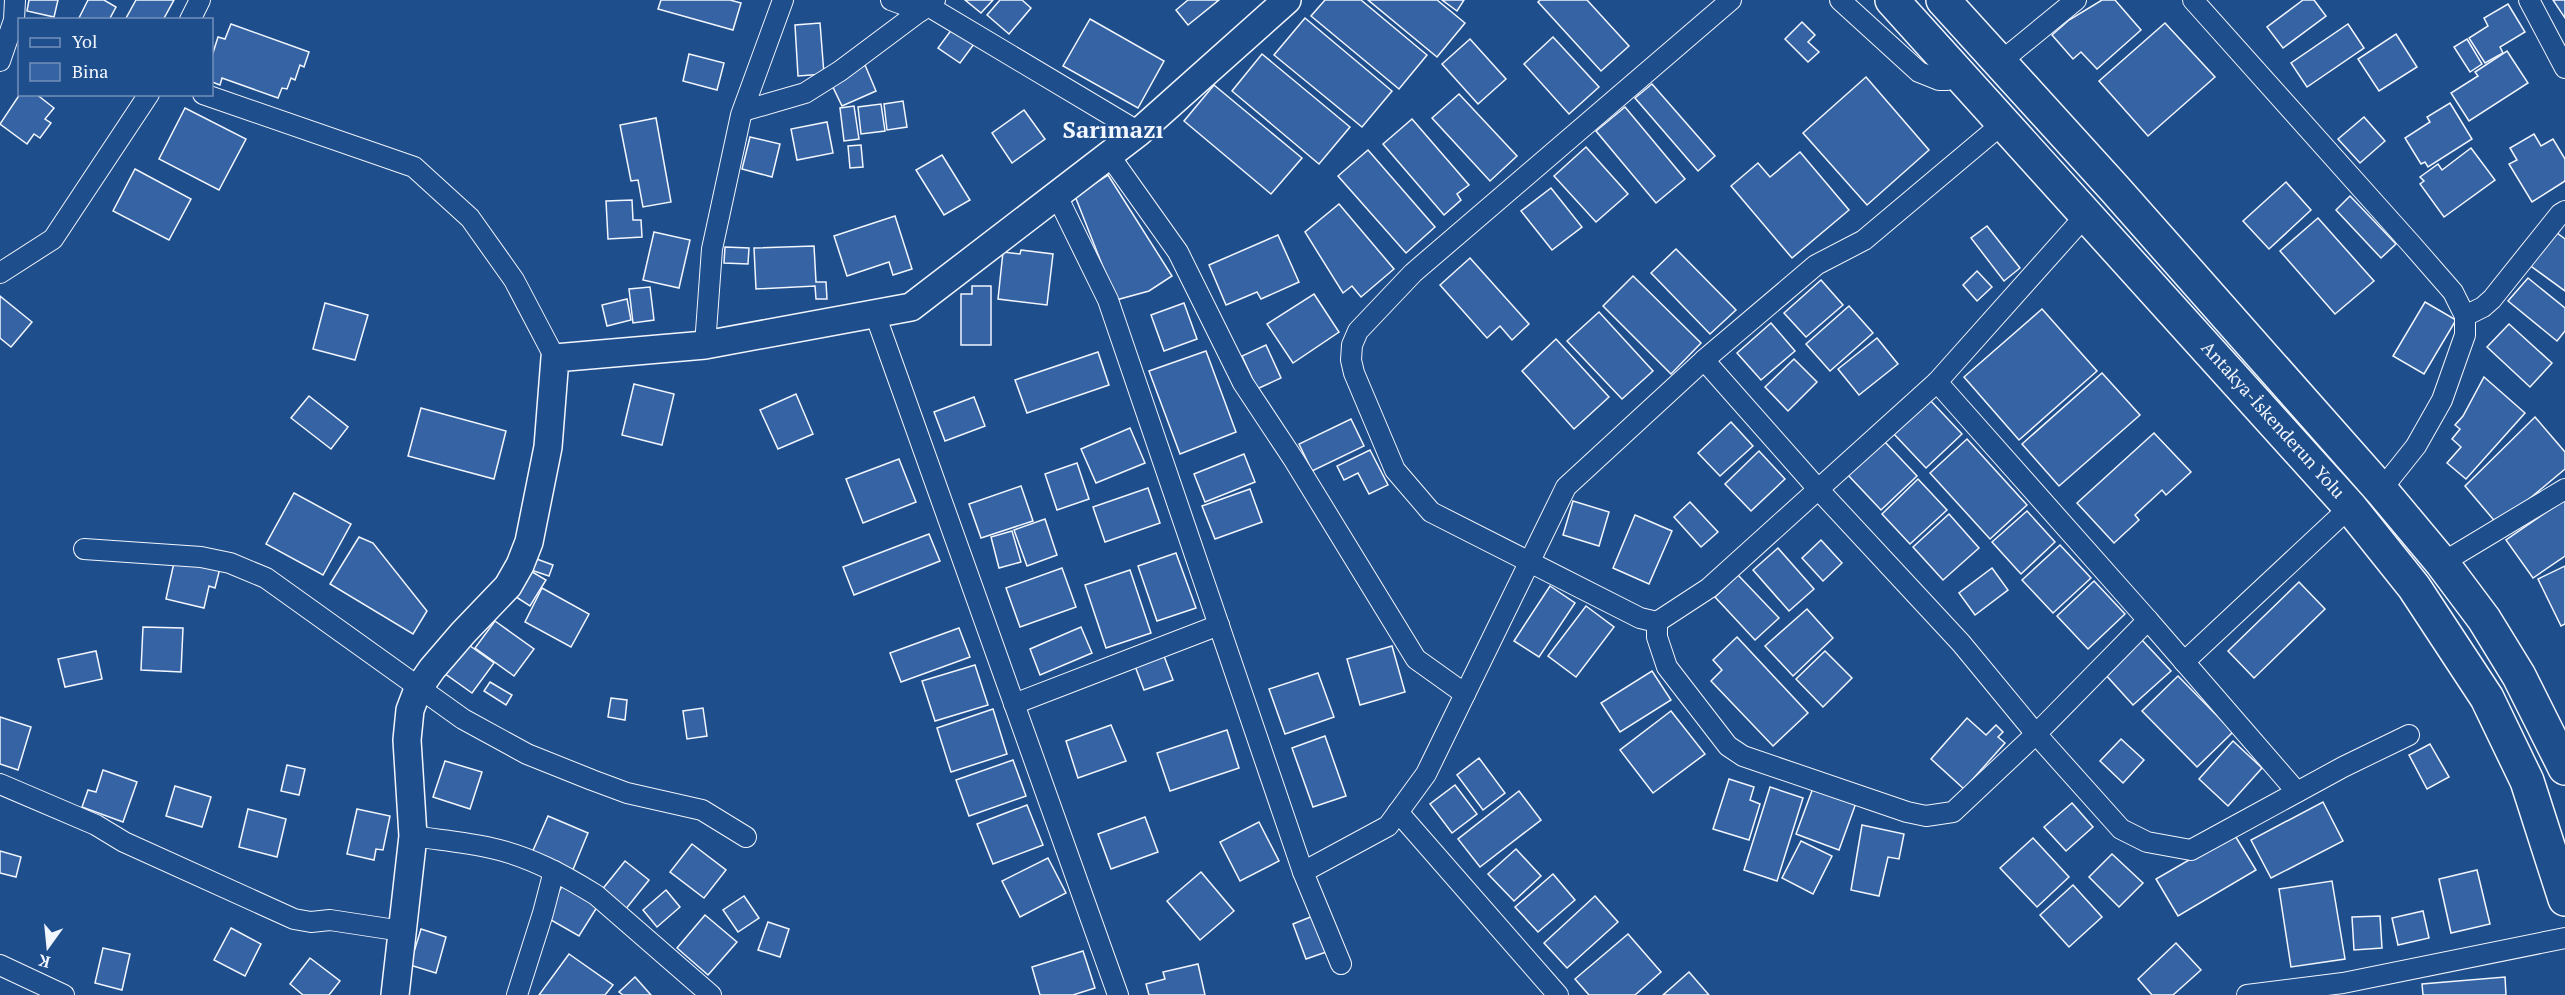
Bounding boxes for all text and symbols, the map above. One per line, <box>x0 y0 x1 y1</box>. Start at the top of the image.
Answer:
legend <box>18 18 213 96</box>
text: Yol <box>72 29 97 53</box>
text: Bina <box>72 59 108 83</box>
district label: Sarımazı <box>1063 113 1164 145</box>
street label: Antakya-İskenderun Yolu <box>2197 336 2351 503</box>
north arrow <box>18 917 78 977</box>
text: K <box>35 949 52 974</box>

